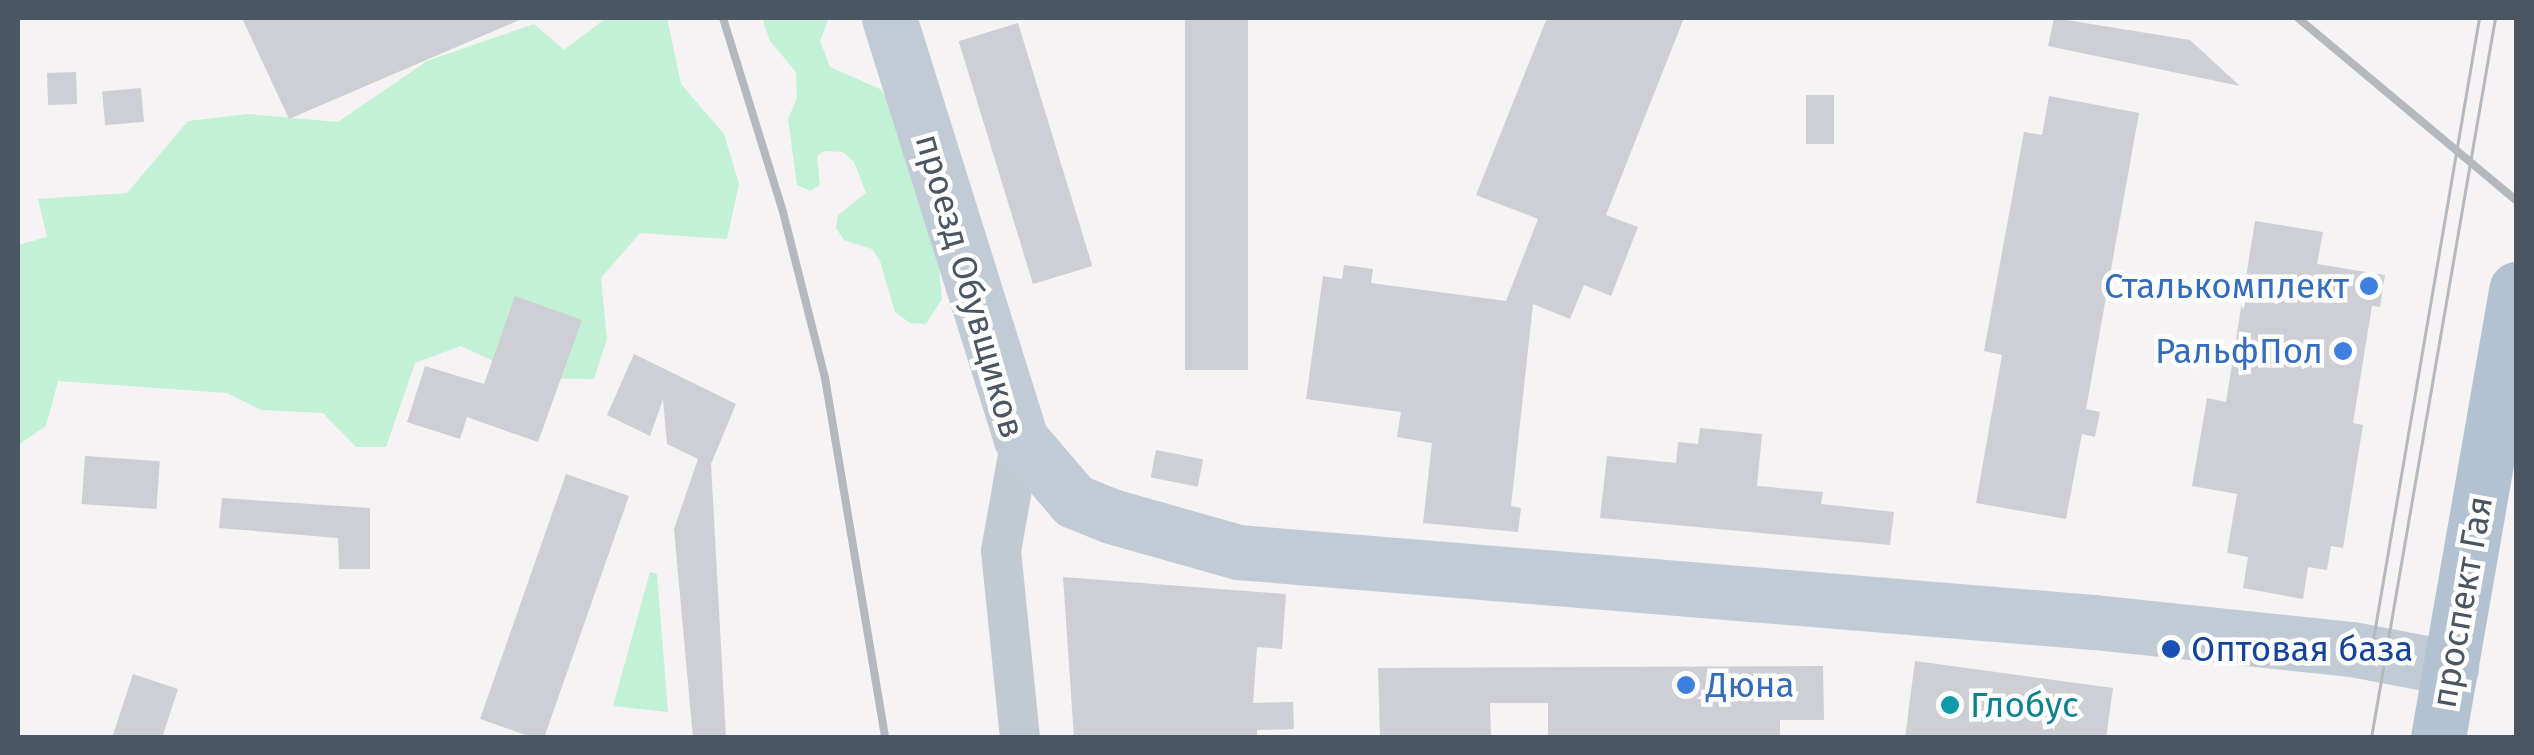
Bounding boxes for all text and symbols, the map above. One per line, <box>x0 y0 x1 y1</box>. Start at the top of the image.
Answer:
street label: проезд Обувщиков <box>907 129 1033 443</box>
place label: Сталькомплект <box>2104 265 2349 307</box>
marker: Сталькомплект <box>2358 275 2380 297</box>
place label: РальфПол <box>2155 330 2323 372</box>
marker: РальфПол <box>2332 340 2354 362</box>
street label: проспект Гая <box>2423 493 2501 711</box>
place label: Оптовая база <box>2191 628 2413 670</box>
marker: Оптовая база <box>2160 638 2182 660</box>
place label: Дюна <box>1706 664 1795 706</box>
marker: Дюна <box>1675 674 1697 696</box>
place label: Глобус <box>1970 684 2079 726</box>
marker: Глобус <box>1939 694 1961 716</box>

